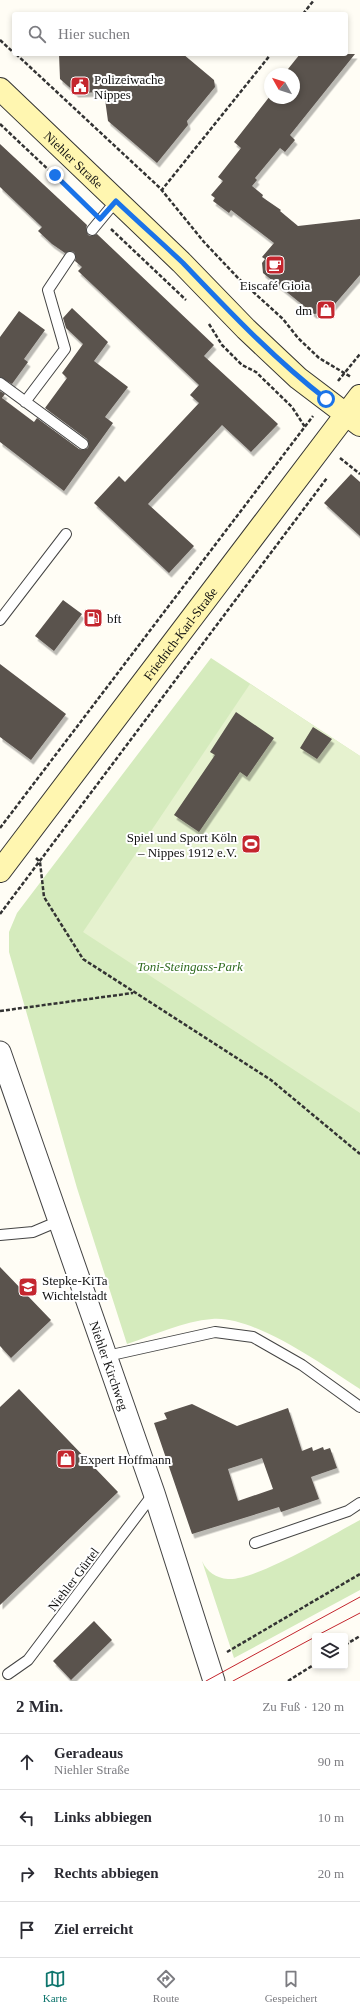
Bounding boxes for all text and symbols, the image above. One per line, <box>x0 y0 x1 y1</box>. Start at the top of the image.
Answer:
search box <box>12 12 348 56</box>
icon: search <box>26 23 48 45</box>
text: Hier suchen <box>58 26 130 42</box>
north arrow <box>264 68 300 104</box>
place label: Polizeiwache Nippes <box>94 72 164 102</box>
public building icon: Polizeiwache Nippes <box>69 75 91 97</box>
street label: Niehler Straße <box>41 128 106 192</box>
route end <box>46 166 64 184</box>
cafe icon: Eiscafé Gioia <box>264 254 286 276</box>
place label: Eiscafé Gioia <box>240 278 310 293</box>
shop icon: dm <box>315 299 337 321</box>
place label: dm <box>295 303 312 318</box>
route start <box>317 390 335 408</box>
street label: Friedrich-Karl-Straße <box>140 584 221 683</box>
fuel station icon: bft <box>82 607 104 629</box>
place label: bft <box>107 611 122 626</box>
place label: Spiel und Sport Köln – Nippes 1912 e.V. <box>127 830 237 860</box>
sports icon: Spiel und Sport Köln – Nippes 1912 e.V. <box>240 833 262 855</box>
park label: Toni-Steingass-Park <box>137 959 243 974</box>
place label: Stepke-KiTa Wichtelstadt <box>42 1273 108 1303</box>
school or university icon: Stepke-KiTa Wichtelstadt <box>17 1276 39 1298</box>
street label: Niehler Kirchweg <box>86 1319 132 1413</box>
shop icon: Expert Hoffmann <box>55 1448 77 1470</box>
place label: Expert Hoffmann <box>80 1452 172 1467</box>
street label: Niehler Gürtel <box>45 1544 102 1614</box>
map controls <box>312 1633 348 1669</box>
button: layers <box>312 1633 348 1669</box>
text: 2 Min. <box>16 1697 63 1716</box>
text: Zu Fuß · 120 m <box>262 1699 344 1714</box>
text: Geradeaus <box>54 1745 123 1761</box>
icon: ahead <box>16 1751 38 1773</box>
text: 90 m <box>318 1754 344 1769</box>
text: Niehler Straße <box>54 1762 129 1777</box>
icon: left <box>16 1807 38 1829</box>
text: Links abbiegen <box>54 1809 152 1825</box>
text: 10 m <box>318 1810 344 1825</box>
icon: right <box>16 1863 38 1885</box>
text: Rechts abbiegen <box>54 1865 159 1881</box>
text: 20 m <box>318 1866 344 1881</box>
icon: arrive <box>16 1919 38 1941</box>
text: Ziel erreicht <box>54 1921 133 1937</box>
tab: Karte <box>43 1968 67 2004</box>
tab: Route <box>153 1968 179 2004</box>
tab: Gespeichert <box>265 1968 317 2004</box>

